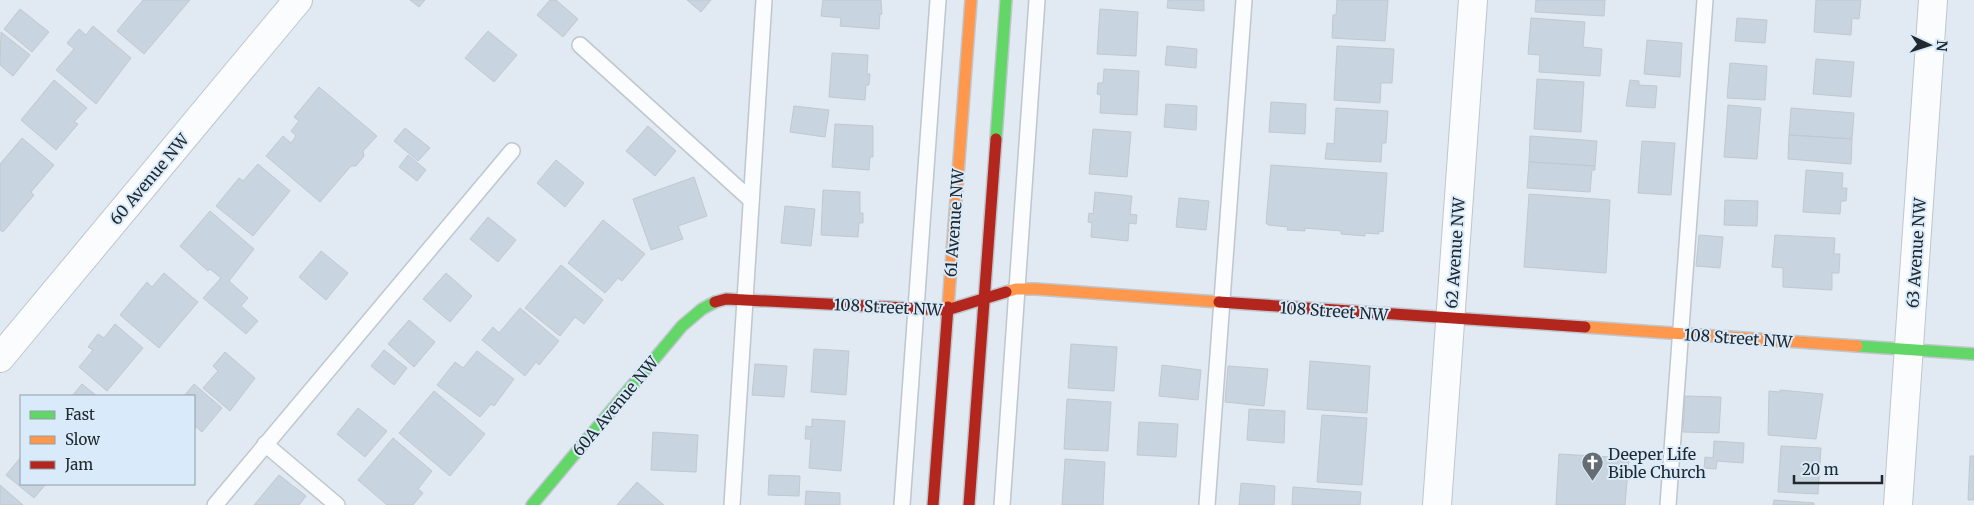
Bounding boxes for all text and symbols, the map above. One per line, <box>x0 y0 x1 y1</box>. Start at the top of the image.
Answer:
north arrow <box>1904 20 1954 70</box>
text: N <box>1933 40 1951 52</box>
street label: 60 Avenue NW <box>105 129 194 229</box>
street label: 61 Avenue NW <box>940 167 968 278</box>
street label: 62 Avenue NW <box>1441 196 1469 309</box>
street label: 63 Avenue NW <box>1902 196 1930 309</box>
street label: 108 Street NW <box>833 294 944 320</box>
street label: 108 Street NW <box>1279 297 1390 325</box>
street label: 108 Street NW <box>1683 324 1794 352</box>
street label: 60A Avenue NW <box>568 351 663 460</box>
legend <box>20 395 195 485</box>
text: Fast <box>65 405 95 424</box>
text: Slow <box>65 430 100 449</box>
place label: Deeper Life Bible Church <box>1608 444 1706 482</box>
church icon: Deeper Life Bible Church <box>1580 451 1604 482</box>
scale bar <box>1794 452 1882 484</box>
text: Jam <box>64 455 93 474</box>
text: 20 m <box>1802 460 1839 479</box>

